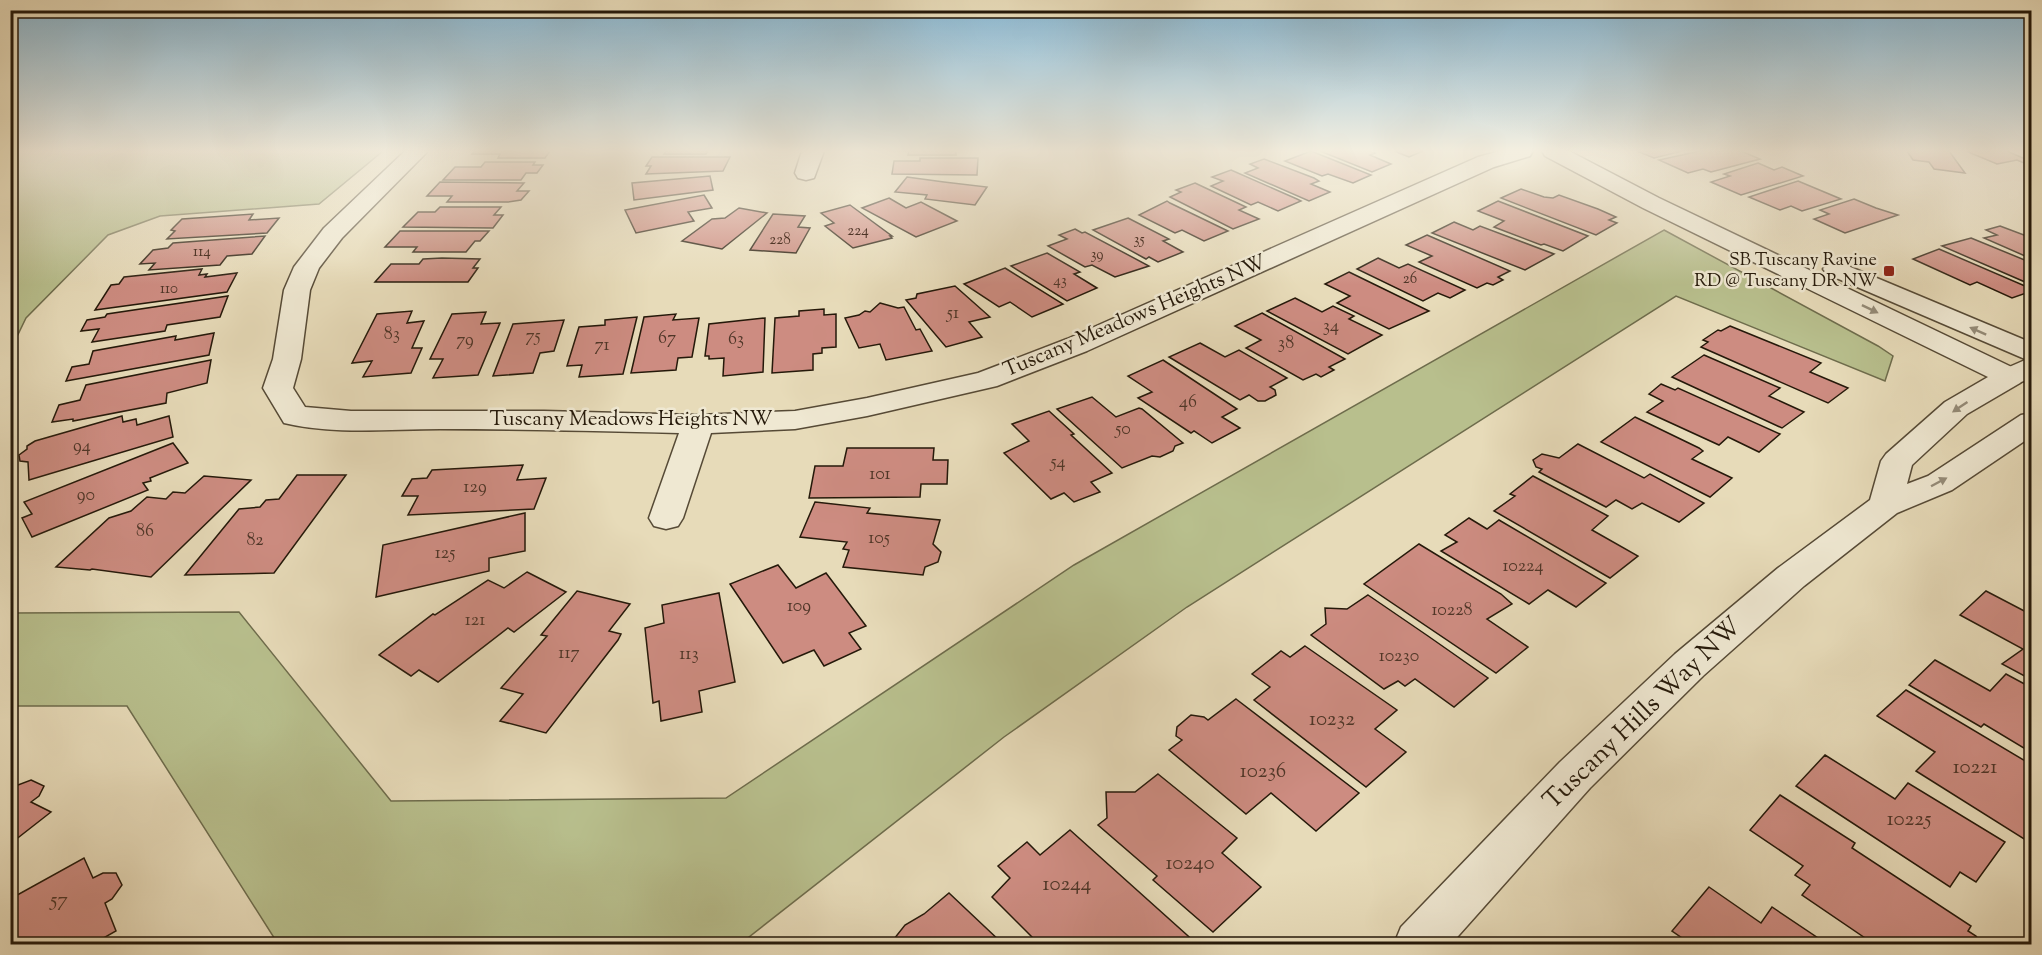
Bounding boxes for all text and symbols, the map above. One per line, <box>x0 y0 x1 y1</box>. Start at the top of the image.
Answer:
house number: 224 <box>847 221 869 242</box>
house number: 228 <box>769 230 791 251</box>
house number: 35 <box>1133 230 1145 251</box>
house number: 114 <box>193 242 211 263</box>
house number: 39 <box>1090 245 1104 266</box>
street label: Tuscany Meadows Heights NW <box>999 248 1271 386</box>
place label: SB Tuscany Ravine RD @ Tuscany DR NW <box>1694 248 1877 295</box>
marker: SB Tuscany Ravine RD @ Tuscany DR NW <box>1882 264 1896 278</box>
house number: 26 <box>1403 269 1417 290</box>
house number: 43 <box>1053 271 1067 292</box>
house number: 110 <box>160 279 178 300</box>
house number: 51 <box>946 301 959 327</box>
one-way arrow <box>1861 305 1878 314</box>
house number: 34 <box>1323 314 1339 340</box>
house number: 83 <box>384 322 400 348</box>
house number: 75 <box>525 324 541 350</box>
house number: 67 <box>658 326 676 352</box>
house number: 63 <box>728 327 744 353</box>
one-way arrow <box>1969 327 1986 336</box>
house number: 79 <box>456 328 474 354</box>
house number: 38 <box>1278 331 1294 357</box>
house number: 71 <box>594 333 610 359</box>
house number: 46 <box>1179 390 1197 416</box>
one-way arrow <box>1952 401 1968 413</box>
street label: Tuscany Meadows Heights NW <box>490 405 772 435</box>
house number: 50 <box>1114 417 1131 443</box>
house number: 94 <box>73 434 91 460</box>
house number: 54 <box>1049 450 1066 476</box>
house number: 101 <box>869 462 891 488</box>
house number: 129 <box>463 475 487 501</box>
one-way arrow <box>1931 477 1948 487</box>
house number: 90 <box>77 483 95 509</box>
house number: 86 <box>136 519 154 545</box>
house number: 105 <box>868 526 890 552</box>
house number: 82 <box>246 528 264 554</box>
house number: 125 <box>435 541 455 567</box>
house number: 10224 <box>1502 554 1544 580</box>
house number: 109 <box>787 594 811 620</box>
house number: 10228 <box>1431 598 1473 624</box>
house number: 121 <box>465 608 485 634</box>
street label: Tuscany Hills Way NW <box>1535 609 1751 819</box>
house number: 117 <box>558 641 580 667</box>
house number: 113 <box>679 642 699 668</box>
house number: 10230 <box>1379 644 1419 670</box>
house number: 10232 <box>1309 705 1355 735</box>
house number: 10221 <box>1953 753 1997 783</box>
house number: 10236 <box>1240 757 1286 787</box>
house number: 10225 <box>1887 805 1931 835</box>
house number: 10240 <box>1165 849 1215 879</box>
house number: 10244 <box>1043 870 1091 900</box>
house number: 57 <box>49 886 68 916</box>

